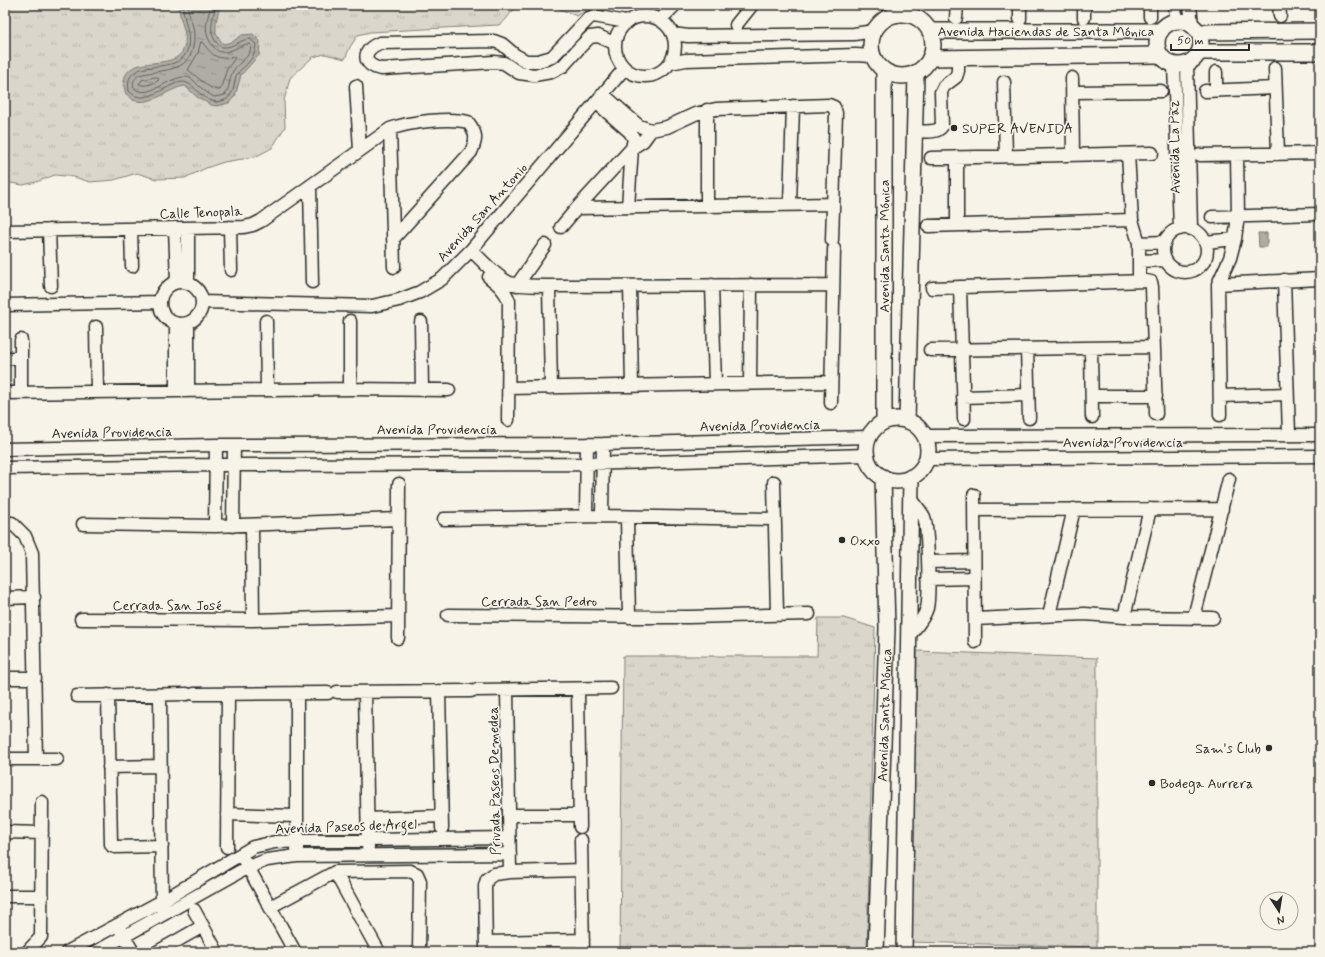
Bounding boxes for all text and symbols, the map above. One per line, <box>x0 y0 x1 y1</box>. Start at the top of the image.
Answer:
street label: Avenida Haciendas de Santa Mónica <box>938 23 1155 41</box>
scale bar <box>1171 26 1249 52</box>
text: 50 m <box>1177 33 1204 49</box>
street label: Avenida La Paz <box>1165 100 1185 194</box>
place label: SUPER AVENIDA <box>962 120 1073 138</box>
marker: SUPER AVENIDA <box>949 123 959 133</box>
street label: Avenida San Antonio <box>434 159 532 266</box>
street label: Avenida Santa Mónica <box>876 179 894 313</box>
street label: Calle Tenopala <box>159 203 243 223</box>
street label: Avenida Providencia <box>700 416 820 436</box>
street label: Avenida Providencia <box>377 421 497 439</box>
street label: Avenida Providencia <box>52 423 172 443</box>
street label: Avenida Providencia <box>1063 434 1183 452</box>
place label: Oxxo <box>850 532 880 550</box>
marker: Oxxo <box>837 535 847 545</box>
street label: Cerrada San Pedro <box>481 593 597 611</box>
street label: Cerrada San José <box>113 597 221 615</box>
street label: Avenida Santa Mónica <box>874 648 896 782</box>
street label: Privada Paseos Demedea <box>485 706 505 855</box>
place label: Sam's Club <box>1195 740 1261 758</box>
marker: Sam's Club <box>1264 743 1274 753</box>
place label: Bodega Aurrera <box>1160 775 1253 794</box>
marker: Bodega Aurrera <box>1147 778 1157 788</box>
street label: Avenida Paseos de Argel <box>275 816 417 840</box>
north arrow <box>1259 891 1299 931</box>
text: N <box>1276 912 1286 927</box>

